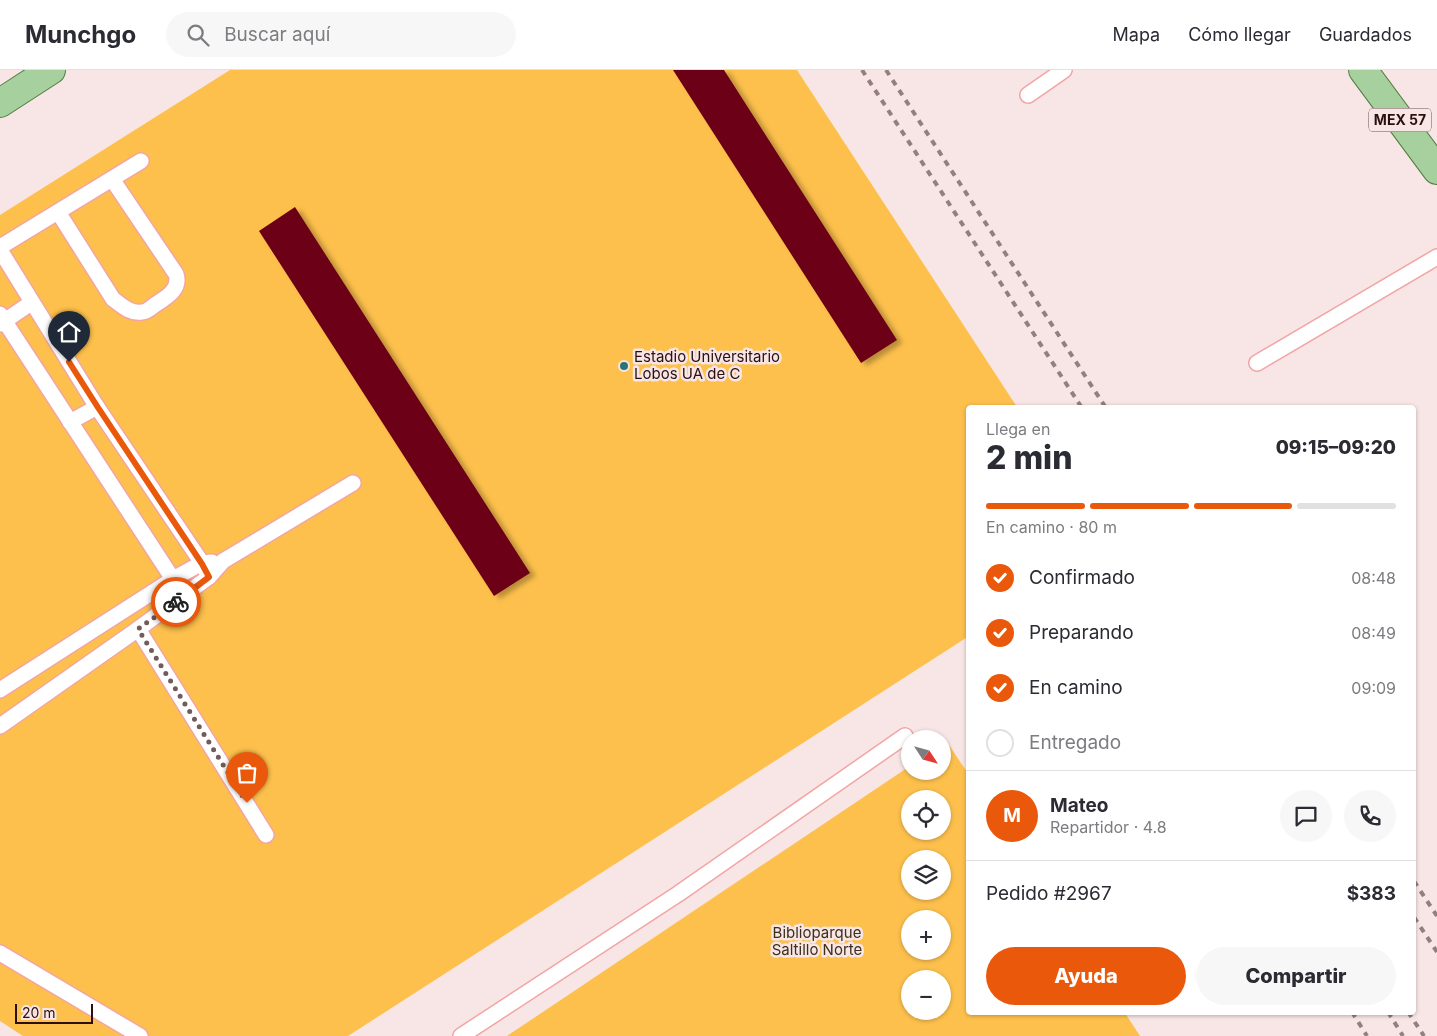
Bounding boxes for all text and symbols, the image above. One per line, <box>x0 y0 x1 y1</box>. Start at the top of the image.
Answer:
search box <box>166 12 516 57</box>
text: Munchgo <box>25 20 136 49</box>
icon: search <box>184 21 212 49</box>
text: Buscar aquí <box>224 23 330 46</box>
text: Mapa <box>1113 24 1160 45</box>
text: Cómo llegar <box>1188 24 1291 45</box>
text: Guardados <box>1319 24 1412 45</box>
road number: MEX 57 <box>1369 108 1431 132</box>
pin <box>48 311 90 362</box>
icon: home <box>55 318 83 346</box>
place label: Estadio Universitario Lobos UA de C <box>634 347 780 383</box>
marker: Estadio Universitario Lobos UA de C <box>618 360 630 372</box>
text: Llega en <box>986 419 1050 439</box>
text: 09:15–09:20 <box>1276 436 1396 459</box>
text: 2 min <box>986 438 1072 477</box>
text: En camino · 80 m <box>986 517 1117 537</box>
icon: check <box>986 564 1014 592</box>
text: Confirmado <box>1029 566 1135 589</box>
text: 08:48 <box>1351 568 1396 588</box>
courier <box>151 577 201 627</box>
icon: bike <box>162 588 190 616</box>
icon: check <box>986 619 1014 647</box>
text: Preparando <box>1029 621 1134 644</box>
text: 08:49 <box>1351 623 1396 643</box>
icon: check <box>986 674 1014 702</box>
text: En camino <box>1029 676 1123 699</box>
text: 09:09 <box>1351 678 1396 698</box>
north arrow <box>901 730 951 780</box>
map controls <box>901 730 951 1020</box>
text: Entregado <box>1029 731 1121 754</box>
pin <box>226 752 268 803</box>
icon: bag <box>233 759 261 787</box>
button: locate <box>901 790 951 840</box>
button: chat <box>1280 790 1332 842</box>
button: phone <box>1344 790 1396 842</box>
text: Mateo <box>1050 794 1108 817</box>
text: M <box>1003 804 1021 827</box>
text: Repartidor · 4.8 <box>1050 817 1167 837</box>
button: layers <box>901 850 951 900</box>
text: Pedido #2967 <box>986 882 1112 905</box>
text: $383 <box>1347 882 1396 905</box>
button: + <box>901 910 951 960</box>
park label: Biblioparque Saltillo Norte <box>772 923 862 959</box>
button: Ayuda <box>986 947 1186 1005</box>
button: Compartir <box>1196 947 1396 1005</box>
button: − <box>901 970 951 1020</box>
scale bar <box>15 1001 92 1024</box>
text: 20 m <box>22 1004 56 1021</box>

